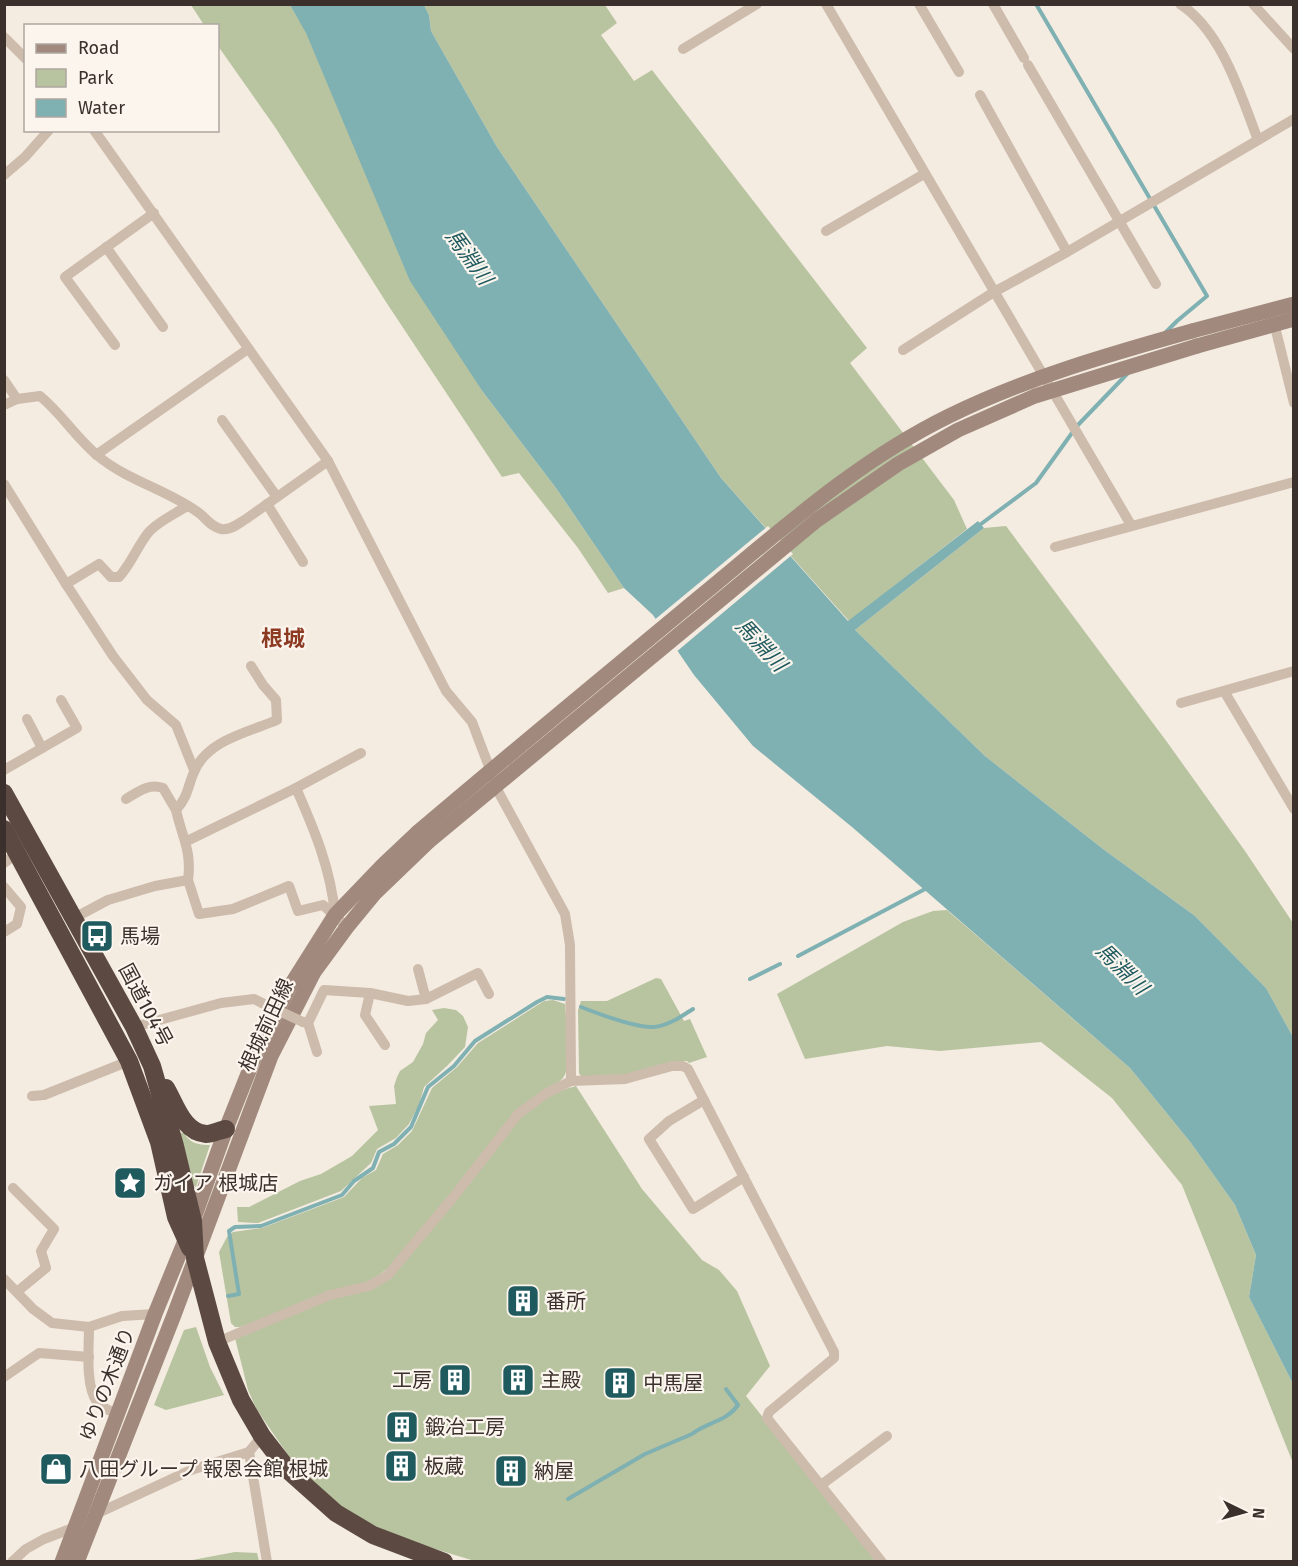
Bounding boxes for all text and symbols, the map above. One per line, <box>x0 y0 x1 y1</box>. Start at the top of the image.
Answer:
legend <box>24 24 219 132</box>
text: Road <box>78 37 120 59</box>
text: Park <box>78 67 114 89</box>
text: Water <box>78 97 125 119</box>
water label: 馬淵川 <box>440 224 499 292</box>
water label: 馬淵川 <box>730 613 793 678</box>
district label: 根城 <box>261 625 305 652</box>
bus stop icon: 馬場 <box>79 918 115 954</box>
place label: 馬場 <box>120 924 160 948</box>
water label: 馬淵川 <box>1091 938 1155 1002</box>
street label: 国道104号 <box>114 959 178 1051</box>
street label: 根城前田線 <box>234 975 298 1075</box>
place icon: ガイア 根城店 <box>112 1165 148 1201</box>
place label: ガイア 根城店 <box>153 1171 278 1195</box>
building icon: 番所 <box>505 1283 541 1319</box>
place label: 番所 <box>546 1289 586 1313</box>
street label: ゆりの木通り <box>74 1324 140 1444</box>
building icon: 工房 <box>437 1362 473 1398</box>
building icon: 主殿 <box>500 1362 536 1398</box>
building icon: 中馬屋 <box>602 1365 638 1401</box>
place label: 工房 <box>392 1368 432 1392</box>
place label: 主殿 <box>541 1368 581 1392</box>
place label: 中馬屋 <box>643 1371 703 1395</box>
building icon: 鍛冶工房 <box>384 1409 420 1445</box>
place label: 鍛冶工房 <box>425 1415 505 1439</box>
building icon: 板蔵 <box>383 1448 419 1484</box>
shop icon: 八田グループ 報恩会館 根城 <box>38 1451 74 1487</box>
building icon: 納屋 <box>493 1453 529 1489</box>
place label: 板蔵 <box>424 1454 464 1478</box>
place label: 八田グループ 報恩会館 根城 <box>79 1457 328 1481</box>
place label: 納屋 <box>534 1459 574 1483</box>
north arrow <box>1214 1482 1274 1542</box>
text: N <box>1249 1507 1268 1519</box>

